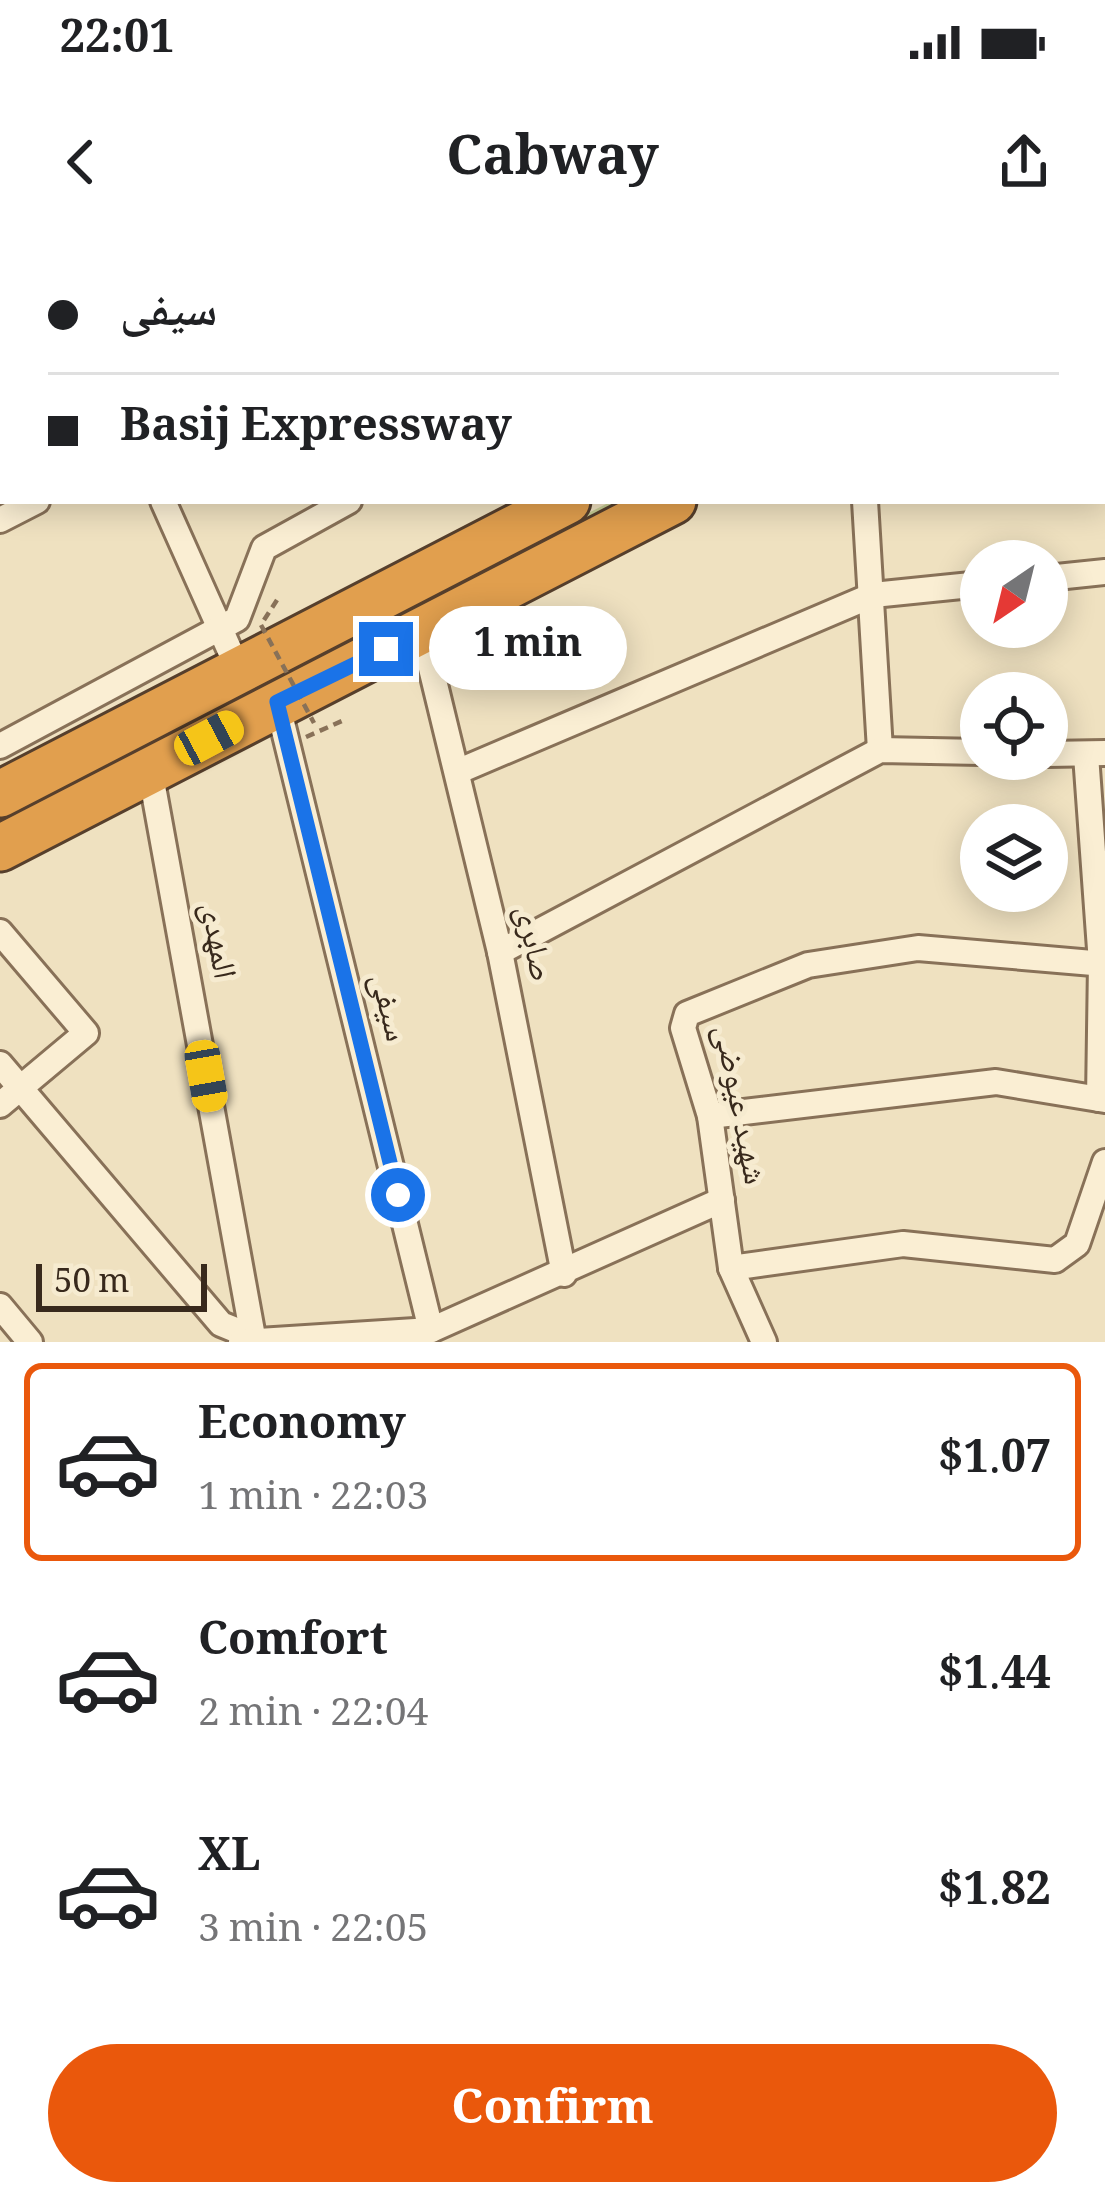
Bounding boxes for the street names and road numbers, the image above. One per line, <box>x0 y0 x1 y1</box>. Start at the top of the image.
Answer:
street label: المهدی <box>181 898 249 984</box>
street label: صابری <box>496 900 566 988</box>
street label: سیفی <box>350 968 422 1048</box>
street label: شهید عیوضی <box>694 1020 780 1190</box>

